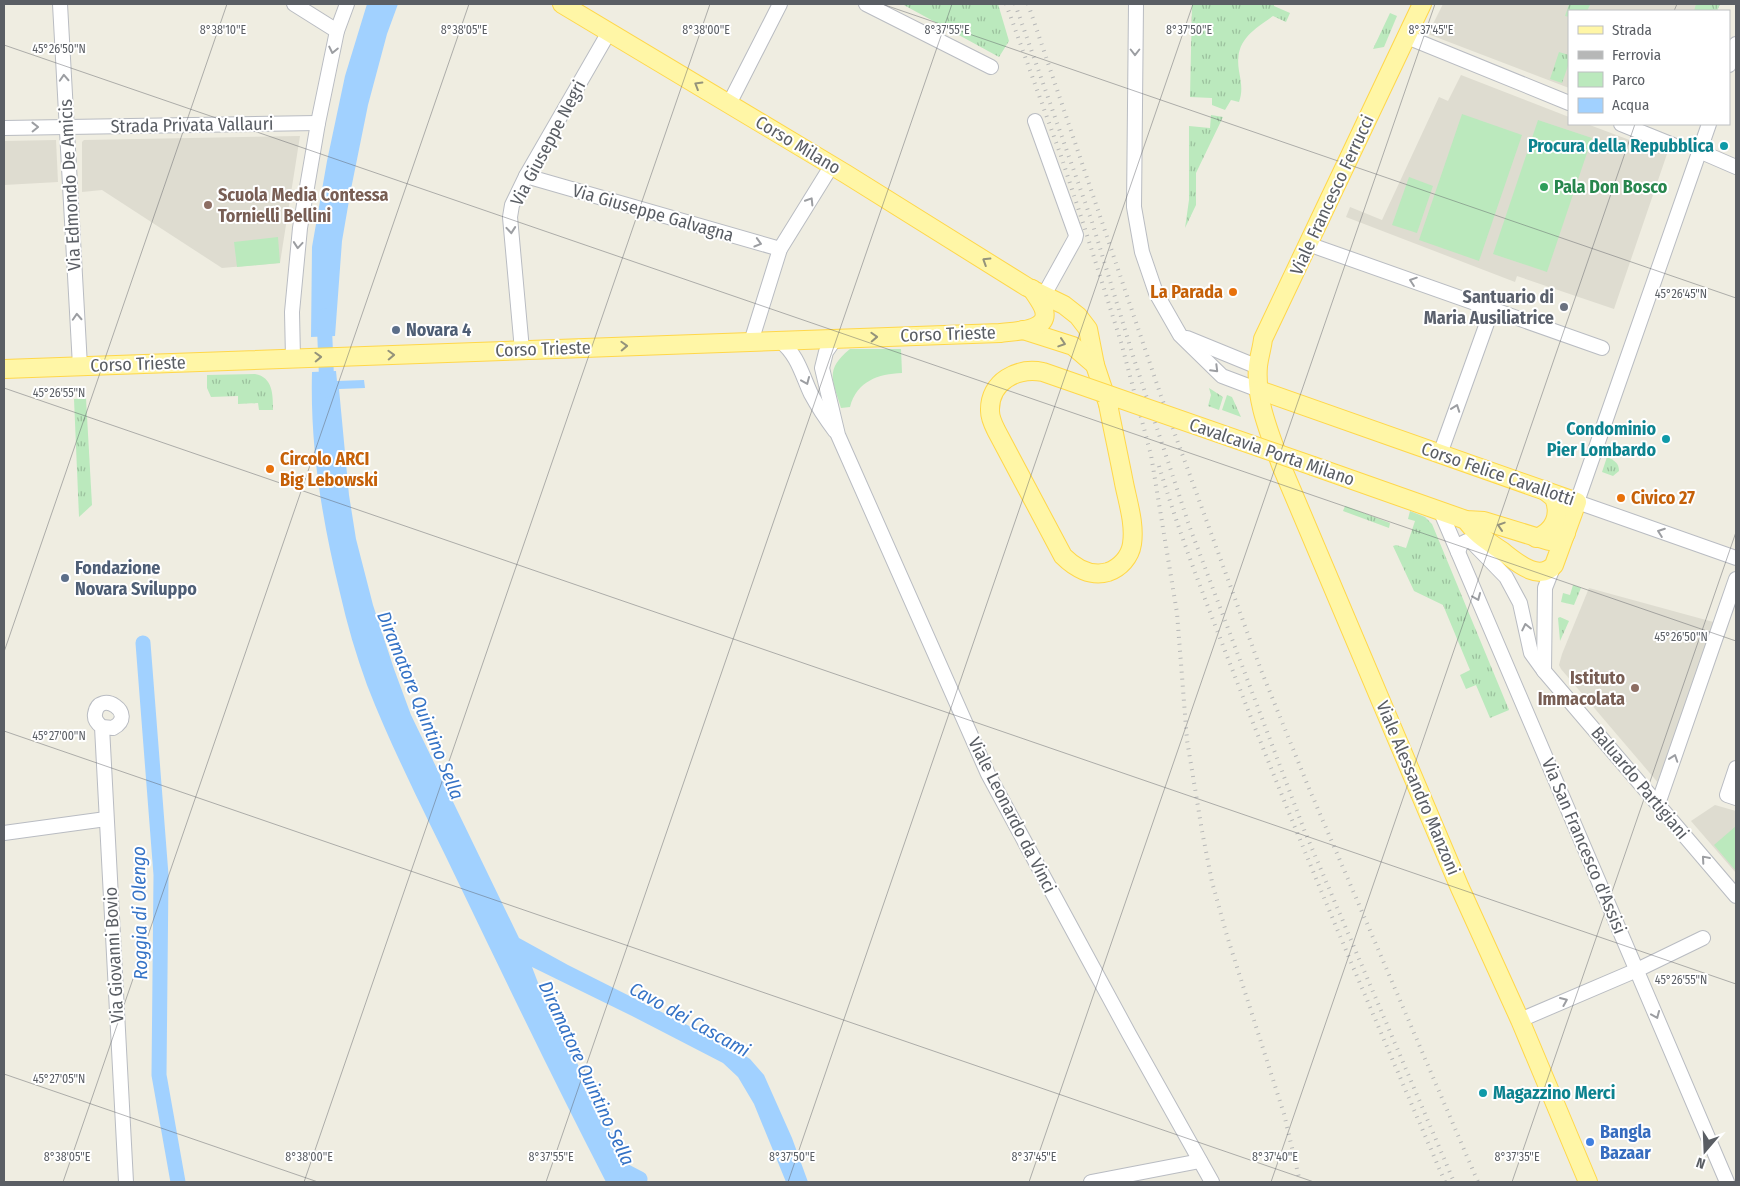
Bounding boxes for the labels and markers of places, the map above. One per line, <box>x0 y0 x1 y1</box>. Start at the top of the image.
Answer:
place label: Procura della Repubblica <box>1528 135 1714 157</box>
marker: Procura della Repubblica <box>1718 140 1730 152</box>
place label: Pala Don Bosco <box>1554 176 1668 198</box>
marker: Pala Don Bosco <box>1538 181 1550 193</box>
place label: Scuola Media Contessa Tornielli Bellini <box>218 184 389 227</box>
marker: Scuola Media Contessa Tornielli Bellini <box>202 199 214 211</box>
place label: La Parada <box>1150 281 1223 303</box>
marker: La Parada <box>1227 286 1239 298</box>
place label: Santuario di Maria Ausiliatrice <box>1424 286 1554 329</box>
marker: Santuario di Maria Ausiliatrice <box>1558 301 1570 313</box>
place label: Novara 4 <box>406 319 471 341</box>
marker: Novara 4 <box>390 324 402 336</box>
place label: Condominio Pier Lombardo <box>1547 418 1656 461</box>
marker: Condominio Pier Lombardo <box>1660 433 1672 445</box>
place label: Circolo ARCI Big Lebowski <box>280 448 378 491</box>
marker: Circolo ARCI Big Lebowski <box>264 463 276 475</box>
place label: Civico 27 <box>1631 487 1695 509</box>
marker: Civico 27 <box>1615 492 1627 504</box>
place label: Fondazione Novara Sviluppo <box>75 557 197 600</box>
marker: Fondazione Novara Sviluppo <box>59 572 71 584</box>
place label: Istituto Immacolata <box>1538 667 1625 710</box>
marker: Istituto Immacolata <box>1629 682 1641 694</box>
place label: Magazzino Merci <box>1493 1082 1615 1104</box>
marker: Magazzino Merci <box>1477 1087 1489 1099</box>
place label: Bangla Bazaar <box>1600 1121 1651 1164</box>
marker: Bangla Bazaar <box>1584 1136 1596 1148</box>

